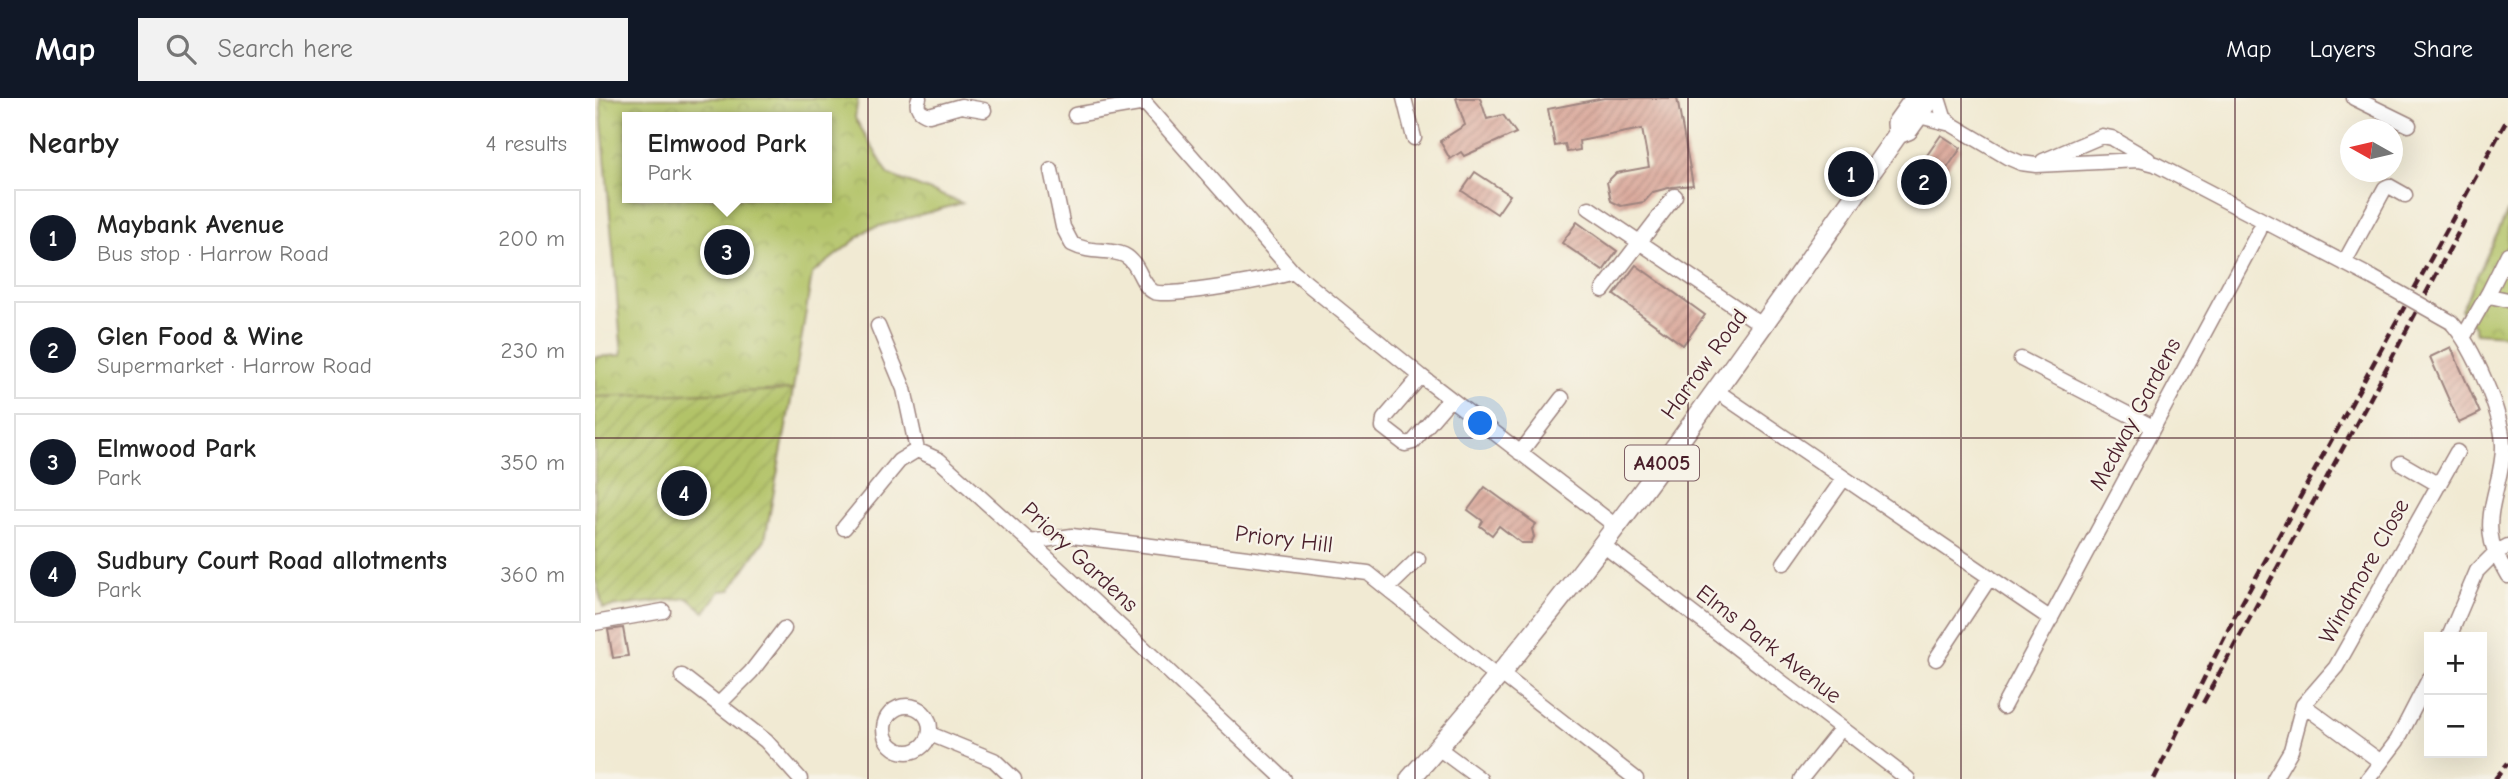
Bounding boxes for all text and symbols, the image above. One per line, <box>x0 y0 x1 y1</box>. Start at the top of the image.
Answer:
search box <box>138 18 628 81</box>
text: Map <box>35 30 96 68</box>
icon: search <box>162 30 200 68</box>
text: Search here <box>218 34 353 64</box>
text: Map <box>2226 35 2272 63</box>
text: Layers <box>2310 35 2375 63</box>
text: Share <box>2413 35 2473 63</box>
popup <box>622 112 832 203</box>
north arrow <box>2340 119 2403 182</box>
text: Nearby <box>28 126 119 161</box>
text: Elmwood Park <box>648 129 806 159</box>
text: 4 results <box>485 130 567 157</box>
pin: 1 <box>1828 148 1874 200</box>
pin: 2 <box>1901 156 1947 208</box>
text: Park <box>648 159 692 186</box>
text: Maybank Avenue <box>97 210 284 240</box>
text: 1 <box>48 225 58 252</box>
text: 200 m <box>498 225 565 252</box>
pin: 3 <box>704 226 750 278</box>
text: Bus stop · Harrow Road <box>97 240 329 267</box>
street label: Harrow Road <box>1655 304 1753 424</box>
text: Glen Food & Wine <box>97 322 303 352</box>
street label: Medway Gardens <box>2083 333 2187 495</box>
text: 2 <box>47 337 59 364</box>
text: 230 m <box>501 337 565 364</box>
text: Supermarket · Harrow Road <box>97 352 372 379</box>
your location <box>1463 406 1497 440</box>
text: Elmwood Park <box>97 434 256 464</box>
road number: A4005 <box>1625 446 1699 480</box>
text: 3 <box>47 449 59 476</box>
text: 350 m <box>500 449 565 476</box>
text: Park <box>97 464 141 491</box>
pin: 4 <box>661 467 707 519</box>
street label: Windmore Close <box>2313 494 2415 648</box>
street label: Priory Gardens <box>1016 496 1144 618</box>
street label: Priory Hill <box>1234 520 1334 558</box>
text: Sudbury Court Road allotments <box>97 546 447 576</box>
text: 4 <box>48 561 58 588</box>
text: 360 m <box>500 561 565 588</box>
text: Park <box>97 576 141 603</box>
street label: Elms Park Avenue <box>1691 579 1847 709</box>
map controls <box>2424 632 2487 758</box>
button: + <box>2424 632 2487 695</box>
button: − <box>2424 695 2487 758</box>

